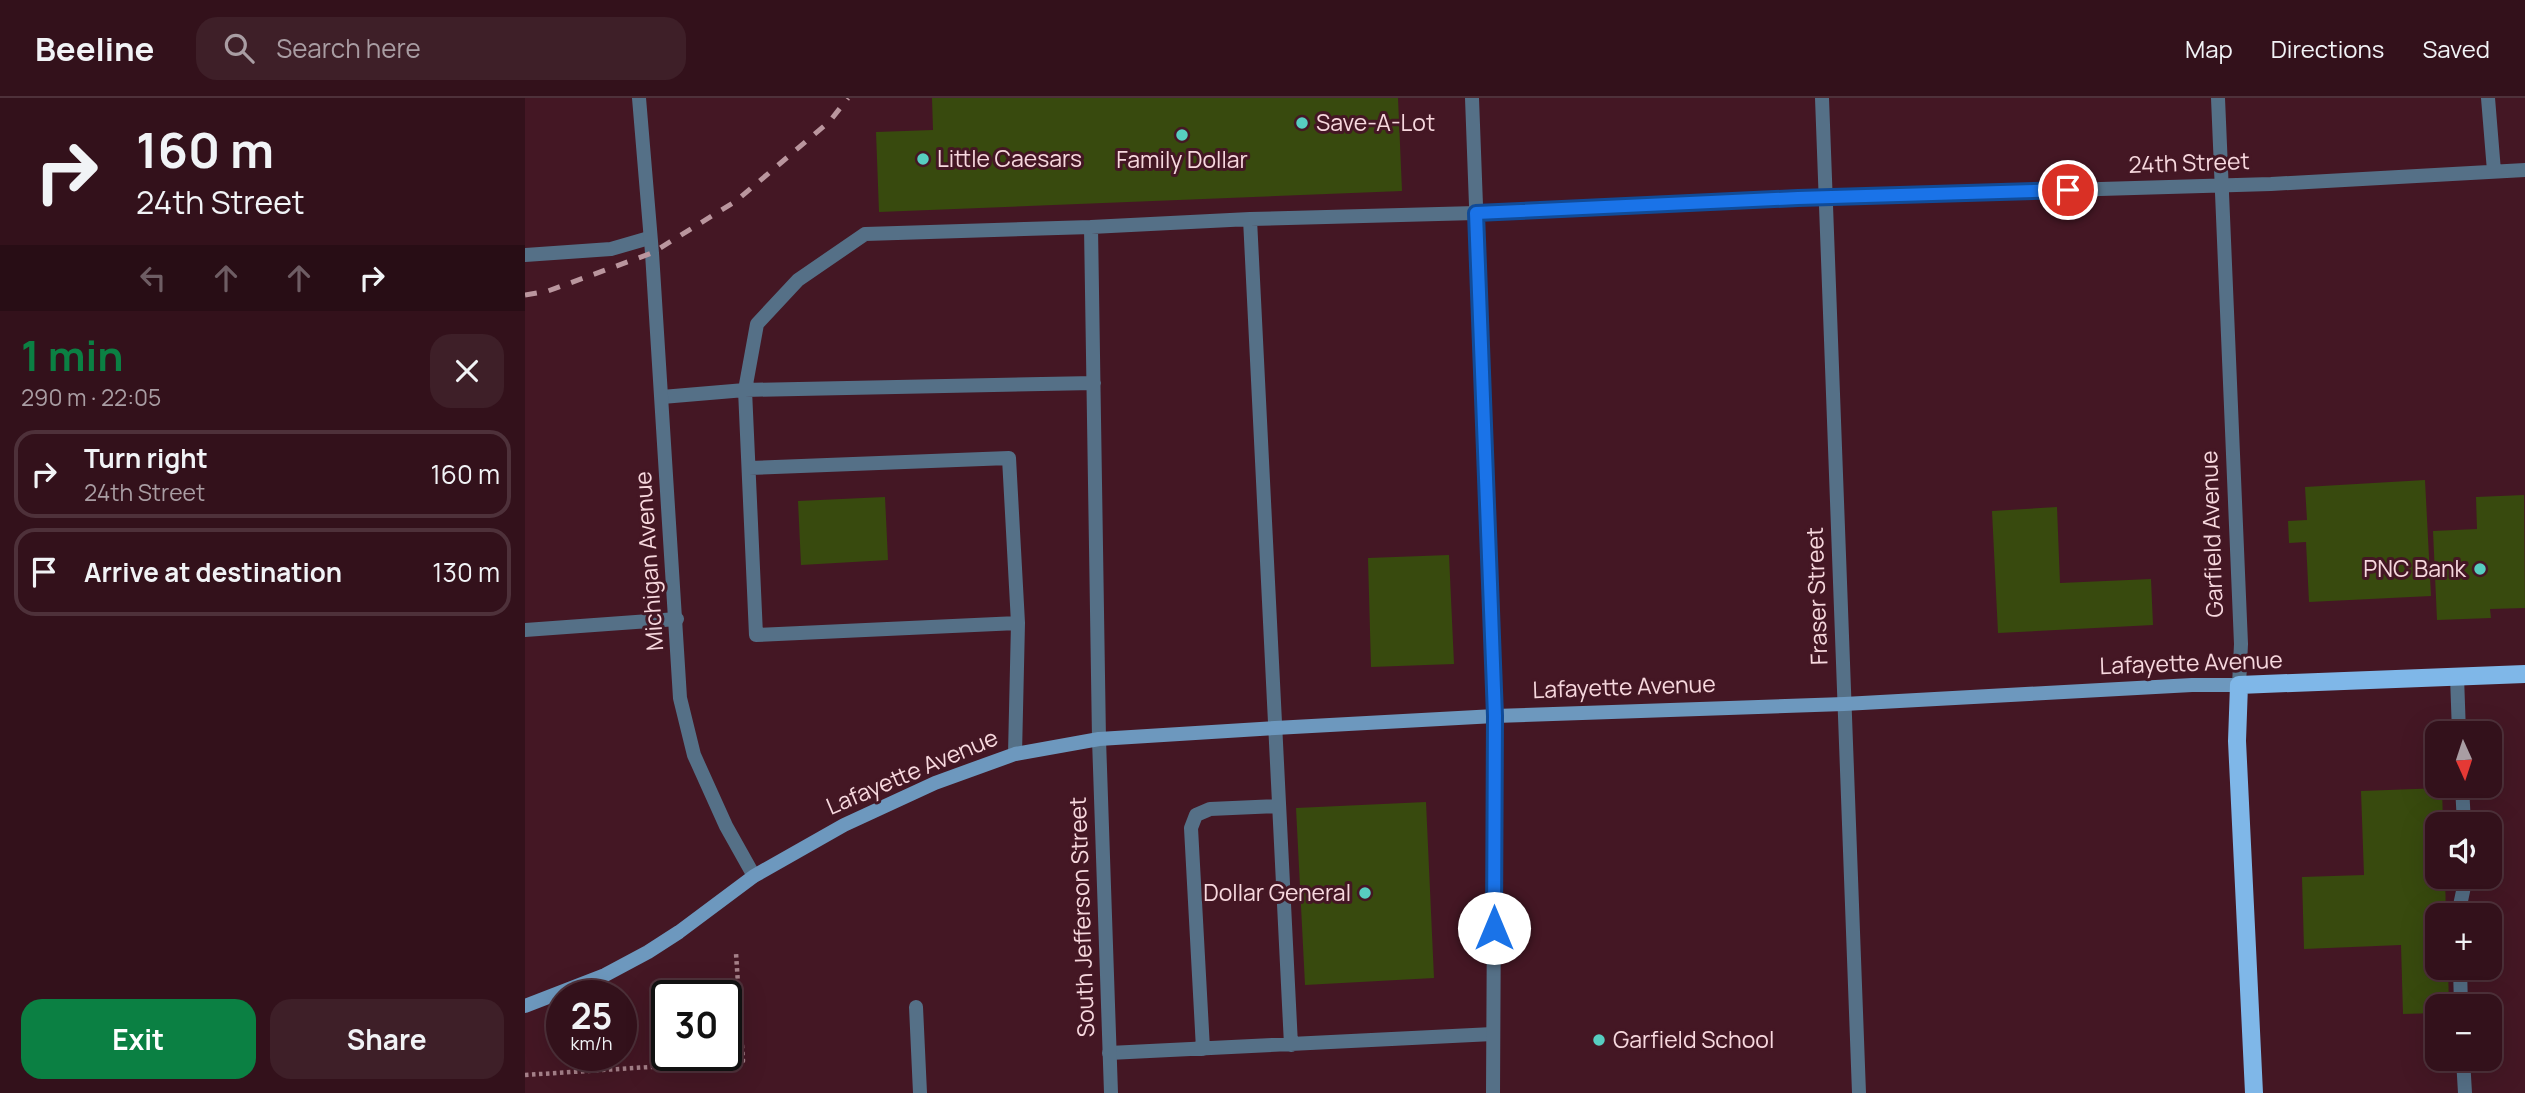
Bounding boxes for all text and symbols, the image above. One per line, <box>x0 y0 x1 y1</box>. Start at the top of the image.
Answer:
search box <box>196 17 686 80</box>
text: Beeline <box>35 26 154 71</box>
icon: search <box>220 29 258 67</box>
text: Search here <box>276 30 421 66</box>
text: Map <box>2185 32 2233 65</box>
text: Directions <box>2271 32 2384 65</box>
text: Saved <box>2422 32 2490 65</box>
place label: Save-A-Lot <box>1316 106 1435 138</box>
marker: Save-A-Lot <box>1294 115 1310 131</box>
text: 160 m <box>136 116 274 183</box>
icon: right <box>21 126 112 217</box>
marker: Family Dollar <box>1174 127 1190 143</box>
place label: Little Caesars <box>937 142 1082 174</box>
place label: Family Dollar <box>1116 143 1248 175</box>
street label: 24th Street <box>2128 144 2250 180</box>
marker: Little Caesars <box>915 151 931 167</box>
pin <box>2038 160 2098 220</box>
icon: arrive <box>2049 171 2087 209</box>
text: 24th Street <box>136 180 305 224</box>
icon: left <box>134 259 172 297</box>
icon: ahead <box>207 259 245 297</box>
icon: ahead <box>280 259 318 297</box>
icon: right <box>353 259 391 297</box>
text: 1 min <box>21 326 124 384</box>
button: close <box>430 334 504 408</box>
text: 290 m · 22:05 <box>21 381 161 413</box>
text: Turn right <box>84 440 208 476</box>
street label: Garfield Avenue <box>2192 450 2230 618</box>
icon: right <box>25 455 63 493</box>
text: 160 m <box>431 456 500 492</box>
street label: Michigan Avenue <box>626 470 670 652</box>
text: 24th Street <box>84 476 205 508</box>
street label: Fraser Street <box>1798 526 1834 666</box>
place label: PNC Bank <box>2363 552 2467 584</box>
icon: arrive <box>25 553 63 591</box>
text: Arrive at destination <box>84 554 342 590</box>
text: 130 m <box>432 554 500 590</box>
marker: PNC Bank <box>2472 561 2488 577</box>
street label: Lafayette Avenue <box>2099 643 2283 681</box>
street label: Lafayette Avenue <box>1532 667 1716 705</box>
street label: Lafayette Avenue <box>821 721 1002 822</box>
north arrow <box>2425 721 2503 798</box>
map controls <box>2425 721 2502 1071</box>
street label: South Jefferson Street <box>1061 796 1101 1038</box>
button: sound <box>2425 812 2502 889</box>
place label: Dollar General <box>1203 876 1351 908</box>
marker: Dollar General <box>1357 885 1373 901</box>
position arrow <box>1457 891 1531 965</box>
button: + <box>2425 903 2502 980</box>
speed limit sign: 30 <box>651 980 742 1071</box>
text: 25 <box>571 992 612 1040</box>
button: − <box>2425 994 2502 1071</box>
button: Exit <box>21 999 256 1079</box>
button: Share <box>270 999 504 1079</box>
place label: Garfield School <box>1613 1023 1774 1055</box>
text: km/h <box>571 1031 612 1055</box>
marker: Garfield School <box>1591 1032 1607 1048</box>

